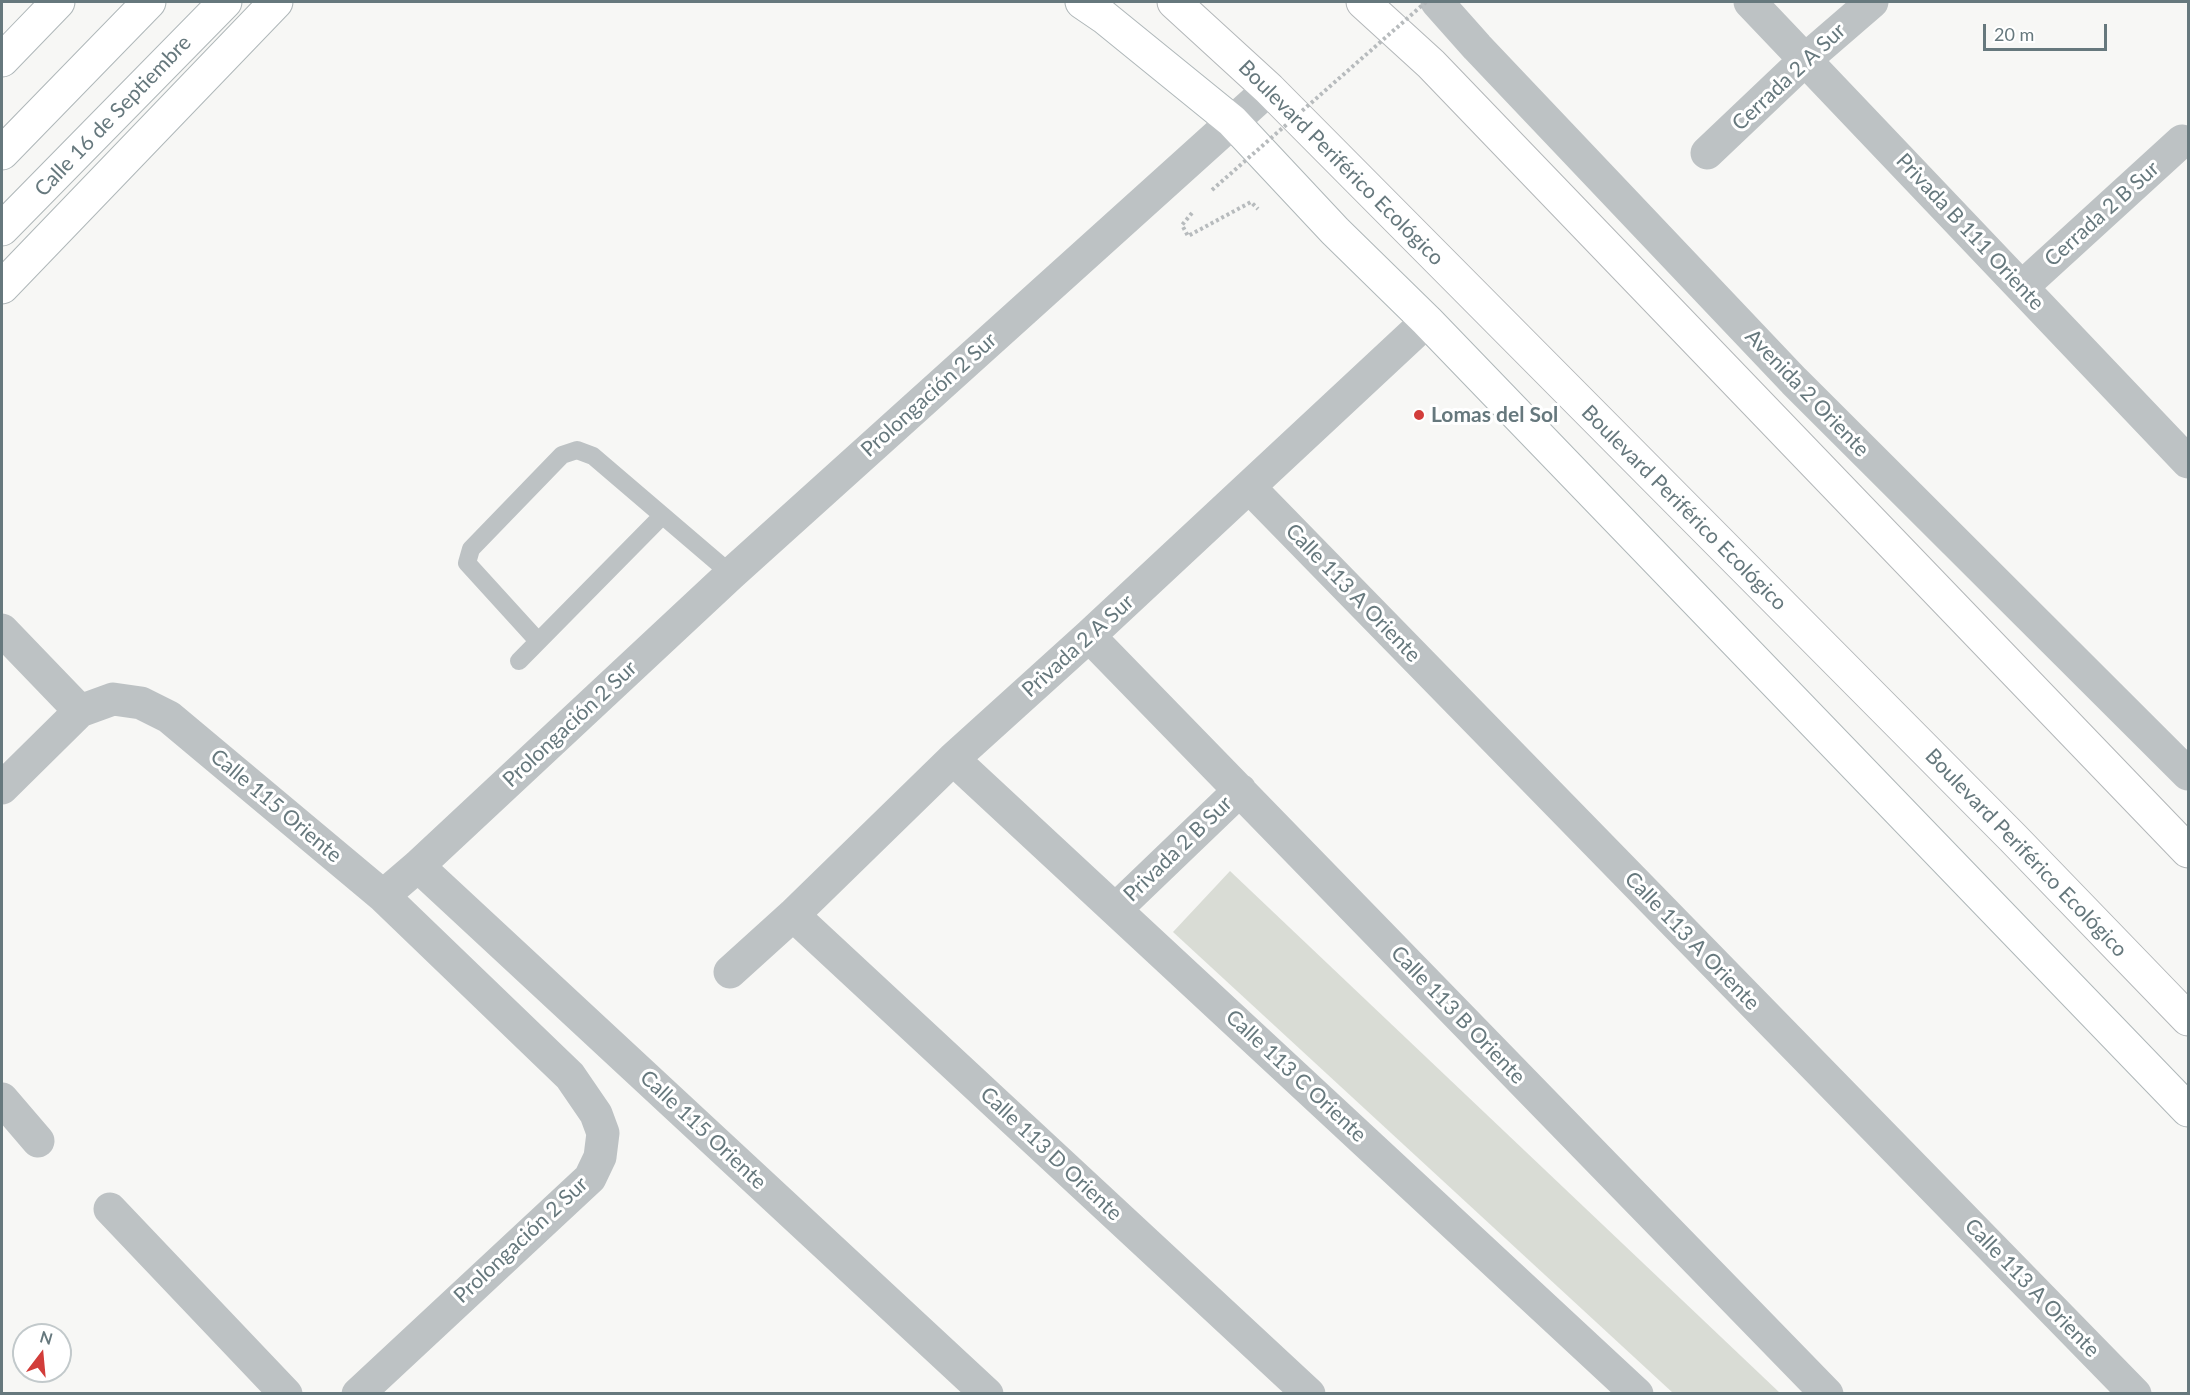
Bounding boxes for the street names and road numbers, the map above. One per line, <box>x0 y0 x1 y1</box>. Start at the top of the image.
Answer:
street label: Cerrada 2 A Sur <box>1727 18 1851 136</box>
street label: Calle 16 de Septiembre <box>30 30 196 202</box>
street label: Boulevard Periférico Ecológico <box>1233 55 1449 271</box>
street label: Privada B 111 Oriente <box>1891 148 2049 316</box>
street label: Cerrada 2 B Sur <box>2040 156 2164 272</box>
street label: Avenida 2 Oriente <box>1740 324 1874 462</box>
street label: Prolongación 2 Sur <box>856 328 1002 462</box>
street label: Boulevard Periférico Ecológico <box>1576 400 1792 616</box>
street label: Calle 113 A Oriente <box>1280 518 1426 668</box>
street label: Privada 2 A Sur <box>1017 589 1139 703</box>
street label: Prolongación 2 Sur <box>498 656 642 792</box>
street label: Calle 115 Oriente <box>205 744 347 868</box>
street label: Boulevard Periférico Ecológico <box>1920 744 2132 962</box>
street label: Privada 2 B Sur <box>1119 791 1237 907</box>
street label: Calle 113 A Oriente <box>1619 866 1765 1016</box>
street label: Calle 113 B Oriente <box>1386 941 1530 1089</box>
street label: Calle 113 C Oriente <box>1221 1004 1371 1148</box>
street label: Calle 115 Oriente <box>635 1065 771 1195</box>
street label: Calle 113 D Oriente <box>975 1082 1127 1226</box>
street label: Prolongación 2 Sur <box>449 1172 593 1308</box>
street label: Calle 113 A Oriente <box>1959 1213 2105 1363</box>

